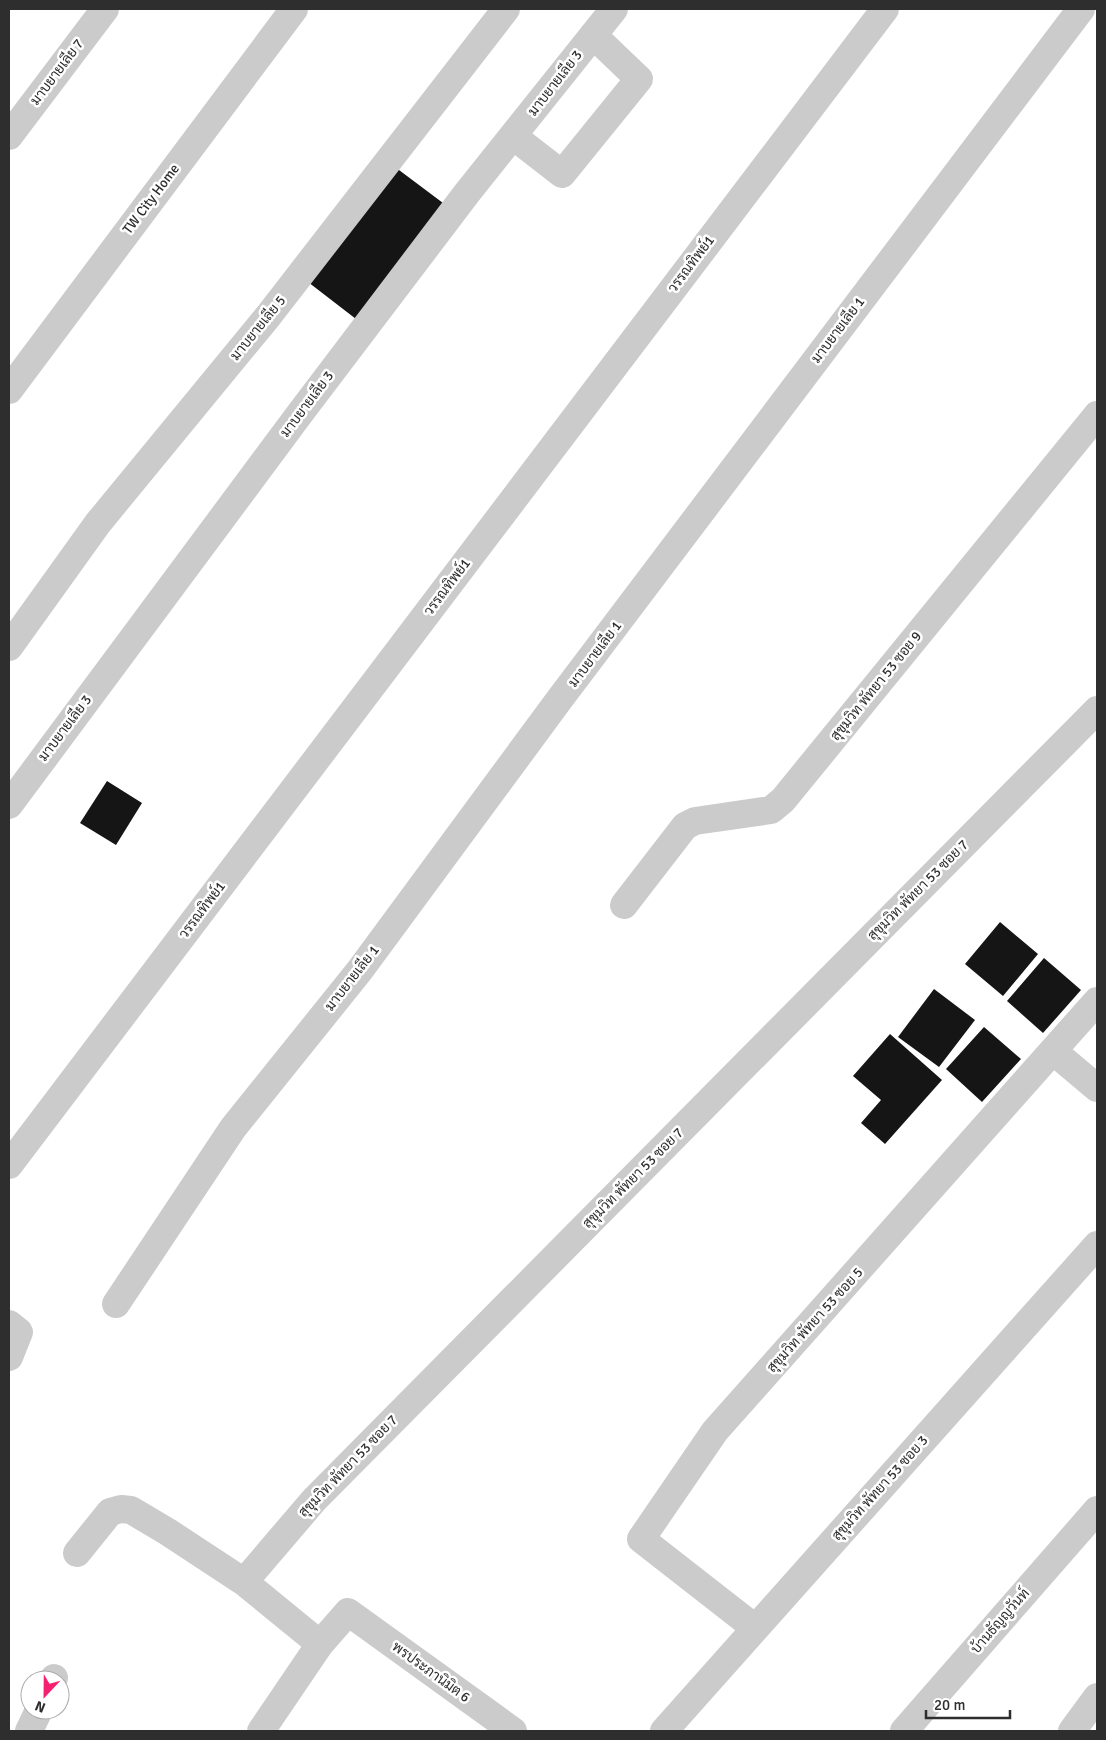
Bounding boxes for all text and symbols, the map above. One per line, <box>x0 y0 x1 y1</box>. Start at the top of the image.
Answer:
street label: มาบยายเลีย 7 <box>26 35 87 108</box>
street label: มาบยายเลีย 3 <box>523 46 586 119</box>
street label: TW City Home <box>119 161 183 237</box>
street label: วรรณทิพย์1 <box>663 231 718 296</box>
street label: มาบยายเลีย 5 <box>226 292 289 364</box>
street label: มาบยายเลีย 1 <box>807 293 868 366</box>
street label: มาบยายเลีย 3 <box>276 367 337 440</box>
street label: วรรณทิพย์1 <box>419 554 474 619</box>
street label: มาบยายเลีย 1 <box>564 617 625 690</box>
street label: สุขุมวิท พัทยา 53 ซอย 9 <box>827 628 926 745</box>
street label: มาบยายเลีย 3 <box>34 691 95 764</box>
street label: สุขุมวิท พัทยา 53 ซอย 7 <box>864 836 973 945</box>
street label: วรรณทิพย์1 <box>174 877 229 942</box>
street label: มาบยายเลีย 1 <box>320 941 383 1014</box>
street label: สุขุมวิท พัทยา 53 ซอย 7 <box>579 1124 688 1233</box>
street label: สุขุมวิท พัทยา 53 ซอย 5 <box>763 1264 867 1377</box>
street label: สุขุมวิท พัทยา 53 ซอย 7 <box>295 1411 402 1521</box>
street label: สุขุมวิท พัทยา 53 ซอย 3 <box>828 1432 932 1545</box>
street label: บ้านธัญญวันท์ <box>966 1584 1033 1657</box>
street label: พรประภานิมิต 6 <box>389 1638 473 1706</box>
north arrow <box>20 1670 70 1720</box>
scale bar <box>926 1688 1010 1720</box>
text: 20 m <box>934 1696 965 1714</box>
text: N <box>33 1697 48 1716</box>

